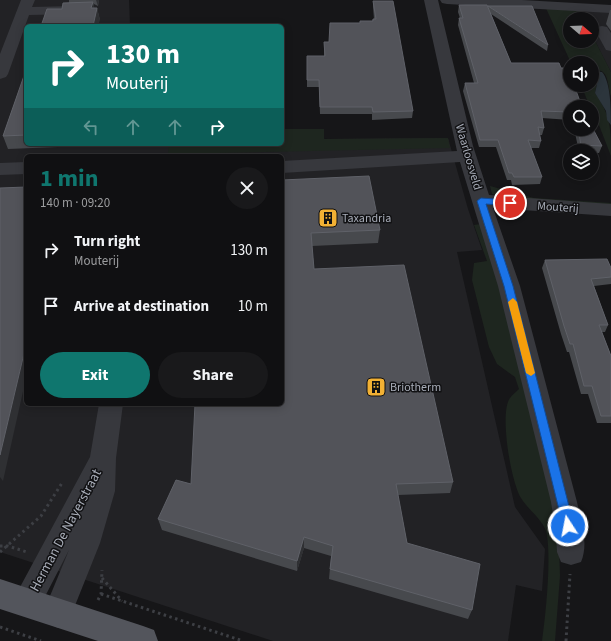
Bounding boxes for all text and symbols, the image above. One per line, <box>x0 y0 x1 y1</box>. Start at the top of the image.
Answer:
north arrow <box>563 12 599 48</box>
map controls <box>563 12 599 180</box>
text: 130 m <box>106 34 180 74</box>
icon: right <box>40 40 92 92</box>
button: sound <box>563 56 599 92</box>
text: Mouterij <box>106 71 169 96</box>
button: search <box>563 100 599 136</box>
icon: left <box>80 116 102 138</box>
icon: ahead <box>122 116 144 138</box>
icon: ahead <box>164 116 186 138</box>
icon: right <box>206 116 228 138</box>
street label: Waarloosveld <box>451 122 486 192</box>
button: layers <box>563 144 599 180</box>
text: 1 min <box>40 161 98 196</box>
button: close <box>226 167 268 209</box>
pin <box>493 186 527 220</box>
icon: arrive <box>499 192 521 214</box>
text: 140 m · 09:20 <box>40 194 110 212</box>
street label: Mouterij <box>537 198 579 217</box>
building icon: Taxandria <box>317 207 339 229</box>
place label: Taxandria <box>342 210 391 227</box>
text: Turn right <box>74 231 140 252</box>
icon: right <box>40 239 62 261</box>
text: 130 m <box>230 240 268 261</box>
text: Mouterij <box>74 252 119 270</box>
icon: arrive <box>40 295 62 317</box>
text: Arrive at destination <box>74 296 209 317</box>
text: 10 m <box>238 296 268 317</box>
button: Exit <box>40 352 150 398</box>
button: Share <box>158 352 268 398</box>
building icon: Briotherm <box>365 376 387 398</box>
place label: Briotherm <box>390 379 441 396</box>
street label: Herman De Nayerstraat <box>25 465 107 595</box>
position arrow <box>547 505 589 547</box>

